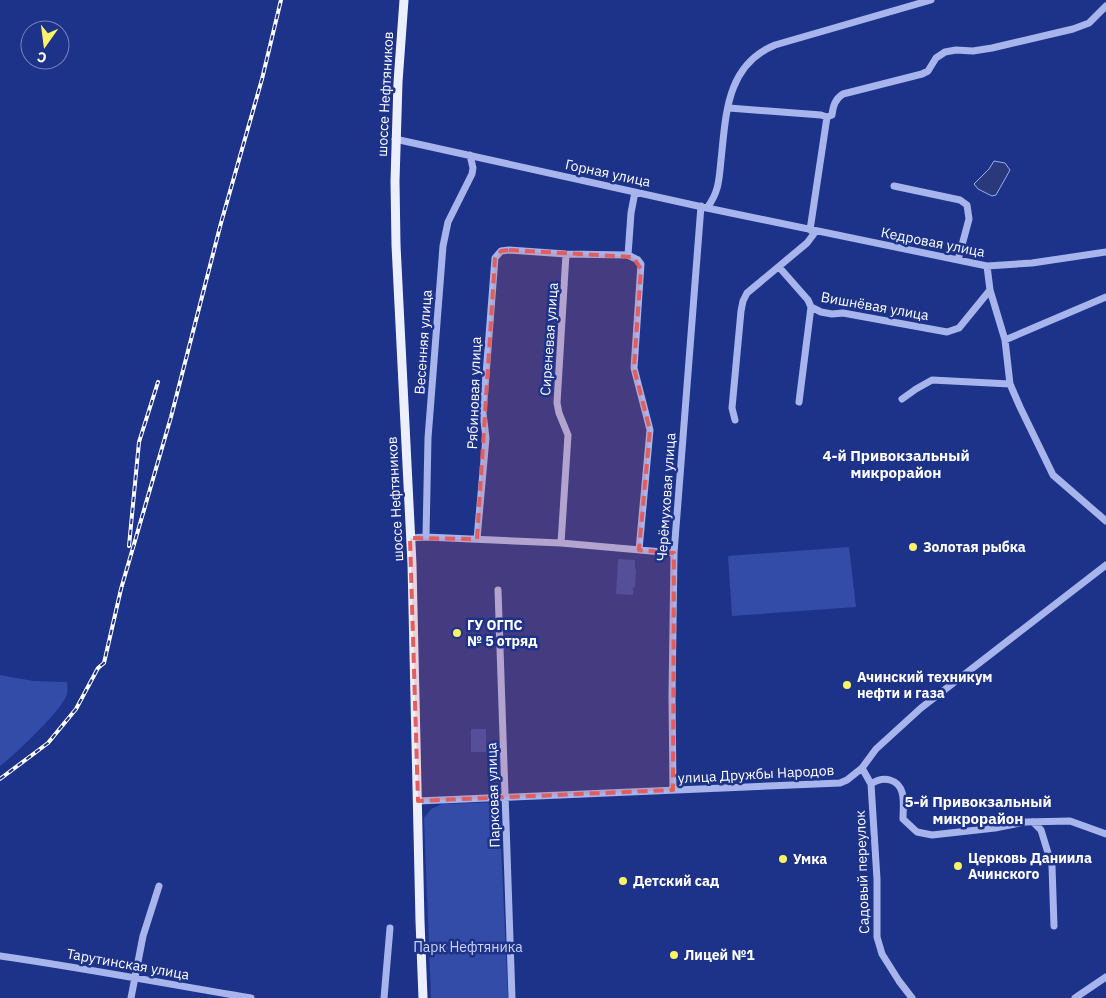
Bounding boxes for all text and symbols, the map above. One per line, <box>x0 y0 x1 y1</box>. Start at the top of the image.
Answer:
north arrow <box>20 20 70 70</box>
street label: шоссе Нефтяников <box>373 31 397 157</box>
text: С <box>35 48 48 67</box>
street label: Горная улица <box>564 155 653 191</box>
street label: Кедровая улица <box>879 223 987 261</box>
street label: Сиреневая улица <box>536 281 562 396</box>
street label: Весенняя улица <box>410 288 436 395</box>
street label: Вишнёвая улица <box>820 288 931 324</box>
street label: Рябиновая улица <box>463 336 485 450</box>
street label: Черёмуховая улица <box>653 432 680 562</box>
street label: шоссе Нефтяников <box>383 436 407 562</box>
district label: 4-й Привокзальный микрорайон <box>822 446 970 482</box>
place label: Золотая рыбка <box>923 538 1026 556</box>
marker: Золотая рыбка <box>907 541 919 553</box>
place label: ГУ ОГПС № 5 отряд <box>467 616 537 650</box>
marker: ГУ ОГПС № 5 отряд <box>451 627 463 639</box>
place label: Ачинский техникум нефти и газа <box>857 668 993 702</box>
marker: Ачинский техникум нефти и газа <box>841 679 853 691</box>
street label: Парковая улица <box>482 741 504 848</box>
street label: улица Дружбы Народов <box>677 761 835 787</box>
district label: 5-й Привокзальный микрорайон <box>904 792 1052 828</box>
street label: Садовый переулок <box>851 810 873 934</box>
place label: Церковь Даниила Ачинского <box>968 849 1092 883</box>
place label: Умка <box>793 850 827 868</box>
marker: Умка <box>777 853 789 865</box>
marker: Церковь Даниила Ачинского <box>952 860 964 872</box>
place label: Детский сад <box>633 872 719 890</box>
marker: Детский сад <box>617 875 629 887</box>
park label: Парк Нефтяника <box>413 938 523 956</box>
street label: Тарутинская улица <box>65 944 191 984</box>
place label: Лицей №1 <box>684 946 755 964</box>
marker: Лицей №1 <box>668 949 680 961</box>

